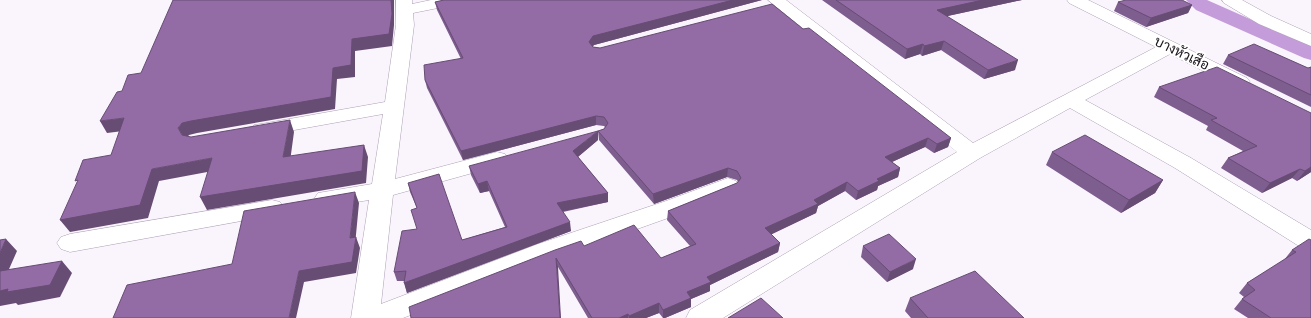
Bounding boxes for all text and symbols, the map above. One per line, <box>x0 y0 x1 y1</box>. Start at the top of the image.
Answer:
street label: บางหัวเสือ <box>1151 31 1213 75</box>

